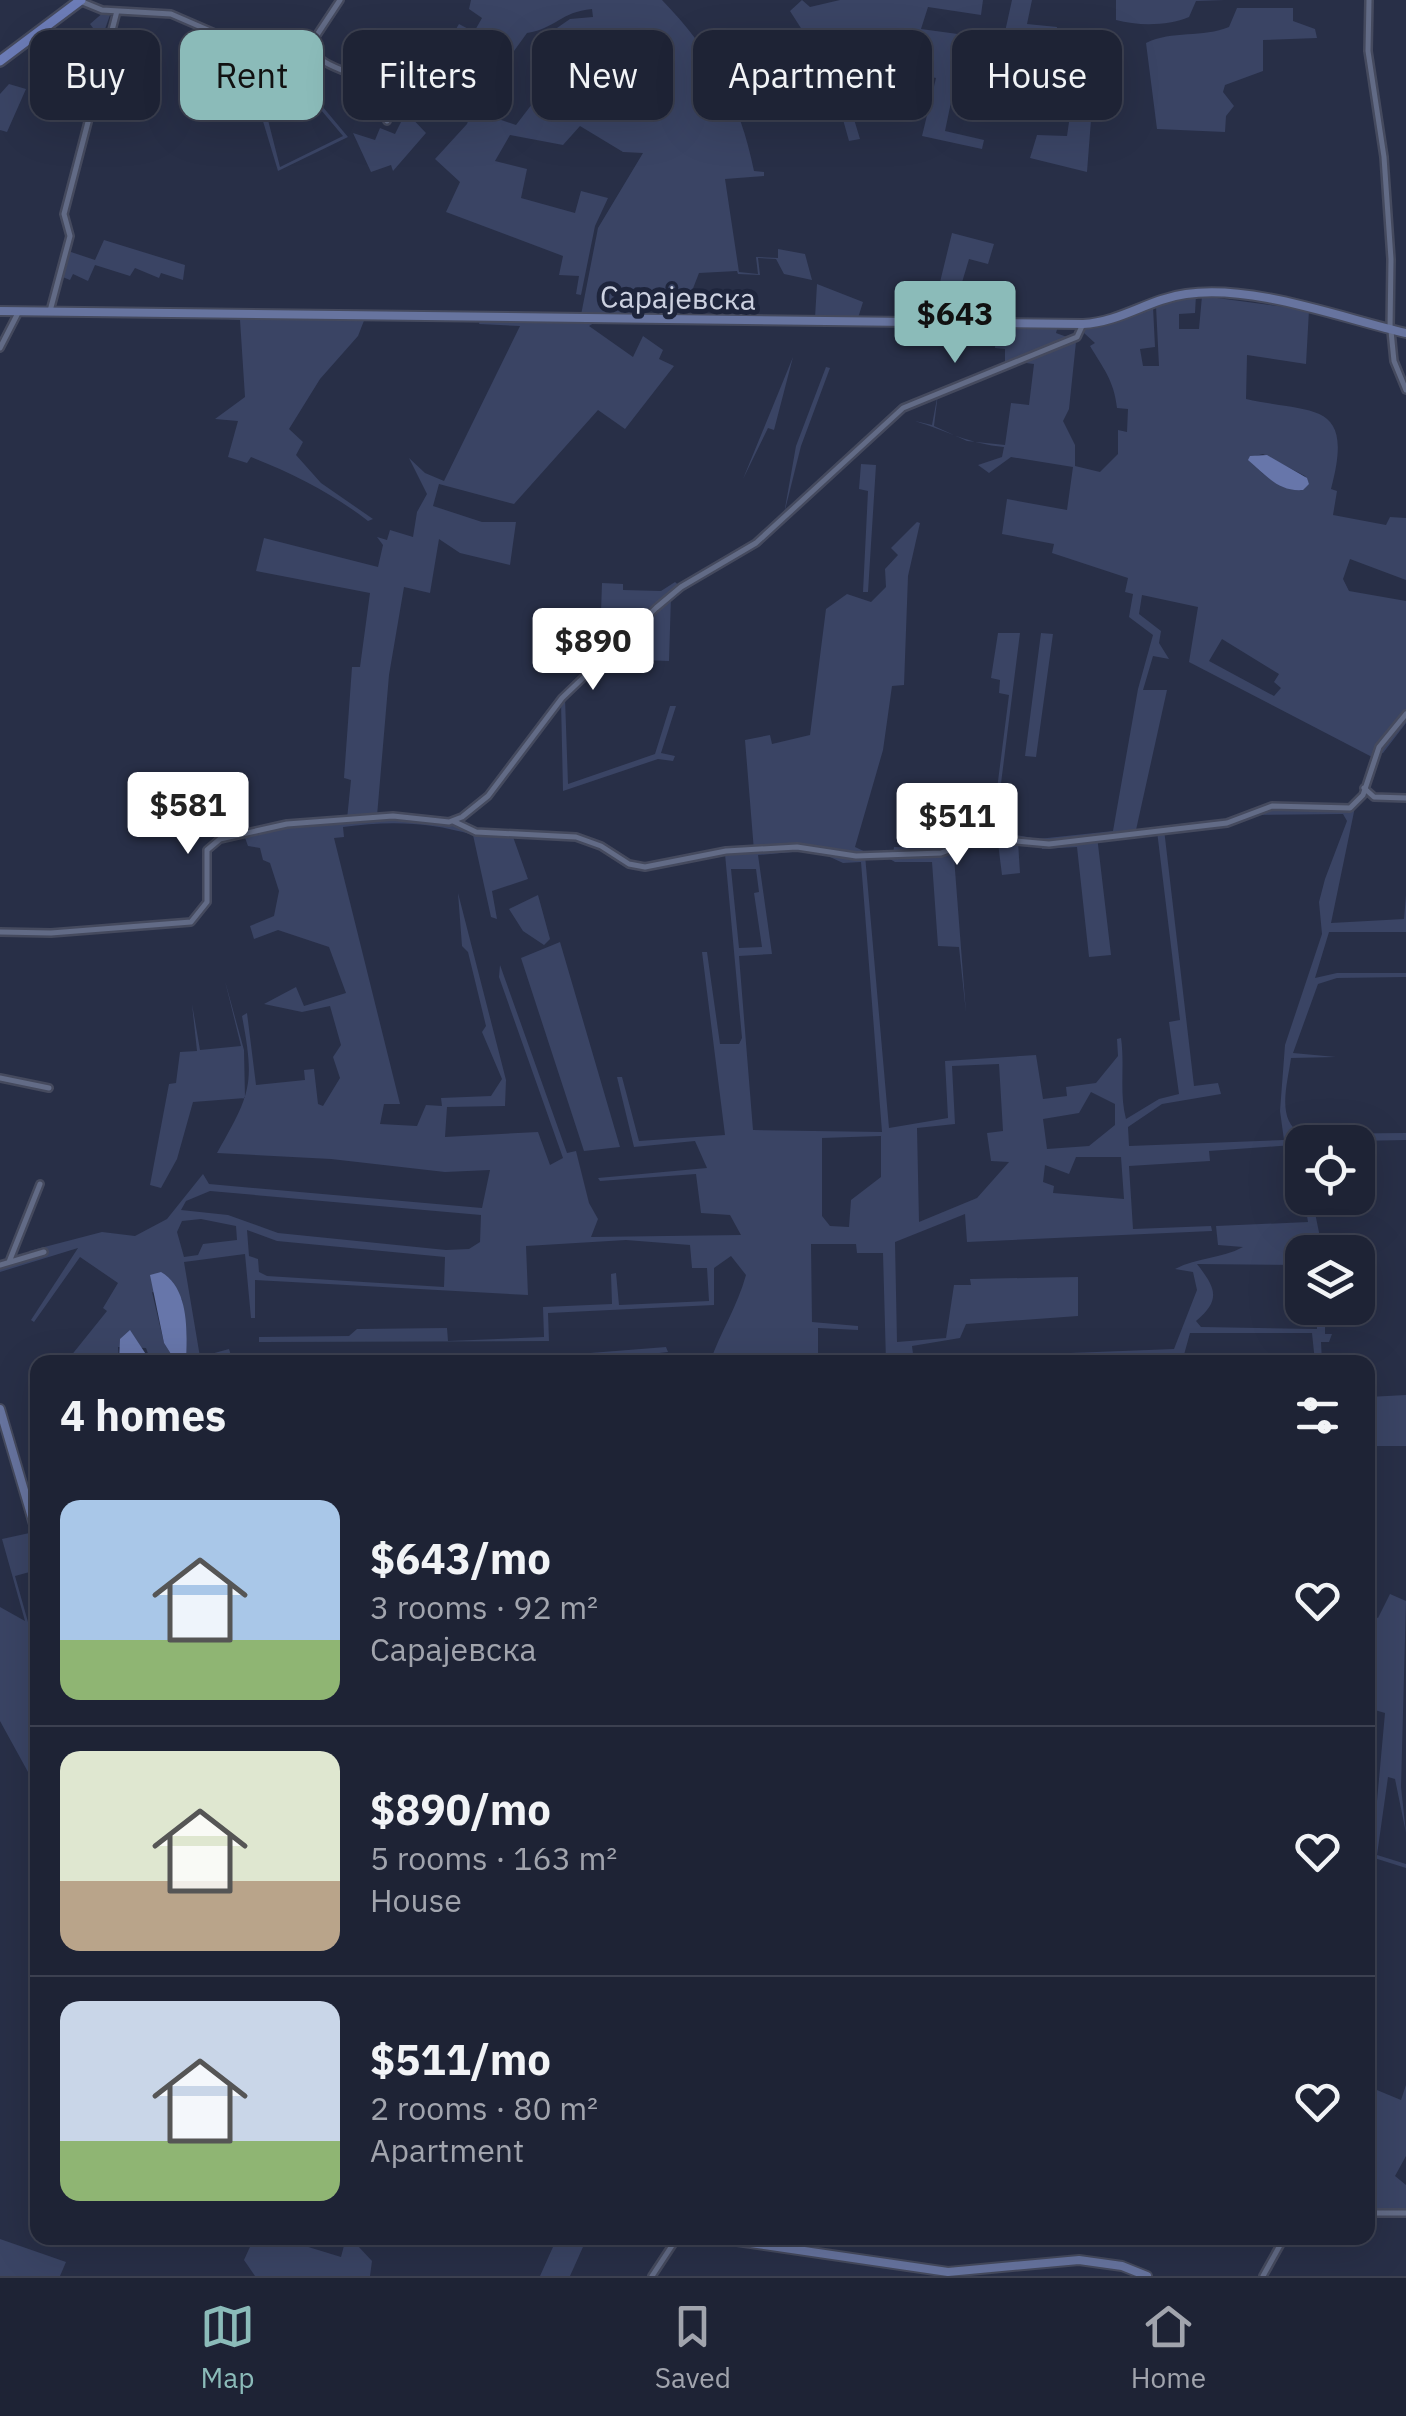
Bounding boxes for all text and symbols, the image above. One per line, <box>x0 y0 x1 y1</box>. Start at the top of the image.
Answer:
chip: Buy <box>30 30 160 120</box>
chip: Rent <box>180 30 323 120</box>
chip: Filters <box>343 30 512 120</box>
chip: New <box>532 30 673 120</box>
chip: Apartment <box>693 30 932 120</box>
chip: House <box>952 30 1122 120</box>
street label: Сарајевска <box>600 276 756 318</box>
pin: $643 <box>896 281 1014 366</box>
text: $643 <box>917 292 993 334</box>
pin: $890 <box>534 608 652 693</box>
text: $890 <box>555 619 631 661</box>
pin: $581 <box>129 772 247 857</box>
text: $581 <box>150 783 226 825</box>
pin: $511 <box>898 783 1016 868</box>
text: $511 <box>919 794 995 836</box>
map controls <box>1285 1125 1375 1325</box>
button: locate <box>1285 1125 1375 1215</box>
button: layers <box>1285 1235 1375 1325</box>
text: 4 homes <box>60 1388 226 1443</box>
icon: filters <box>1290 1388 1345 1443</box>
text: $643/mo <box>370 1531 551 1586</box>
icon: home <box>140 1540 260 1660</box>
icon: heart <box>1290 1573 1345 1628</box>
text: 3 rooms · 92 m² <box>370 1586 598 1628</box>
text: Сарајевска <box>370 1628 537 1670</box>
text: $890/mo <box>370 1782 551 1837</box>
icon: home <box>140 1791 260 1911</box>
icon: heart <box>1290 1824 1345 1879</box>
text: 5 rooms · 163 m² <box>370 1837 617 1879</box>
text: House <box>370 1879 462 1921</box>
text: $511/mo <box>370 2032 551 2087</box>
icon: home <box>140 2041 260 2161</box>
icon: heart <box>1290 2074 1345 2129</box>
text: 2 rooms · 80 m² <box>370 2087 598 2129</box>
text: Apartment <box>370 2129 524 2171</box>
tab: Map <box>200 2299 255 2396</box>
tab: Saved <box>655 2299 731 2396</box>
tab: Home <box>1131 2299 1206 2396</box>

